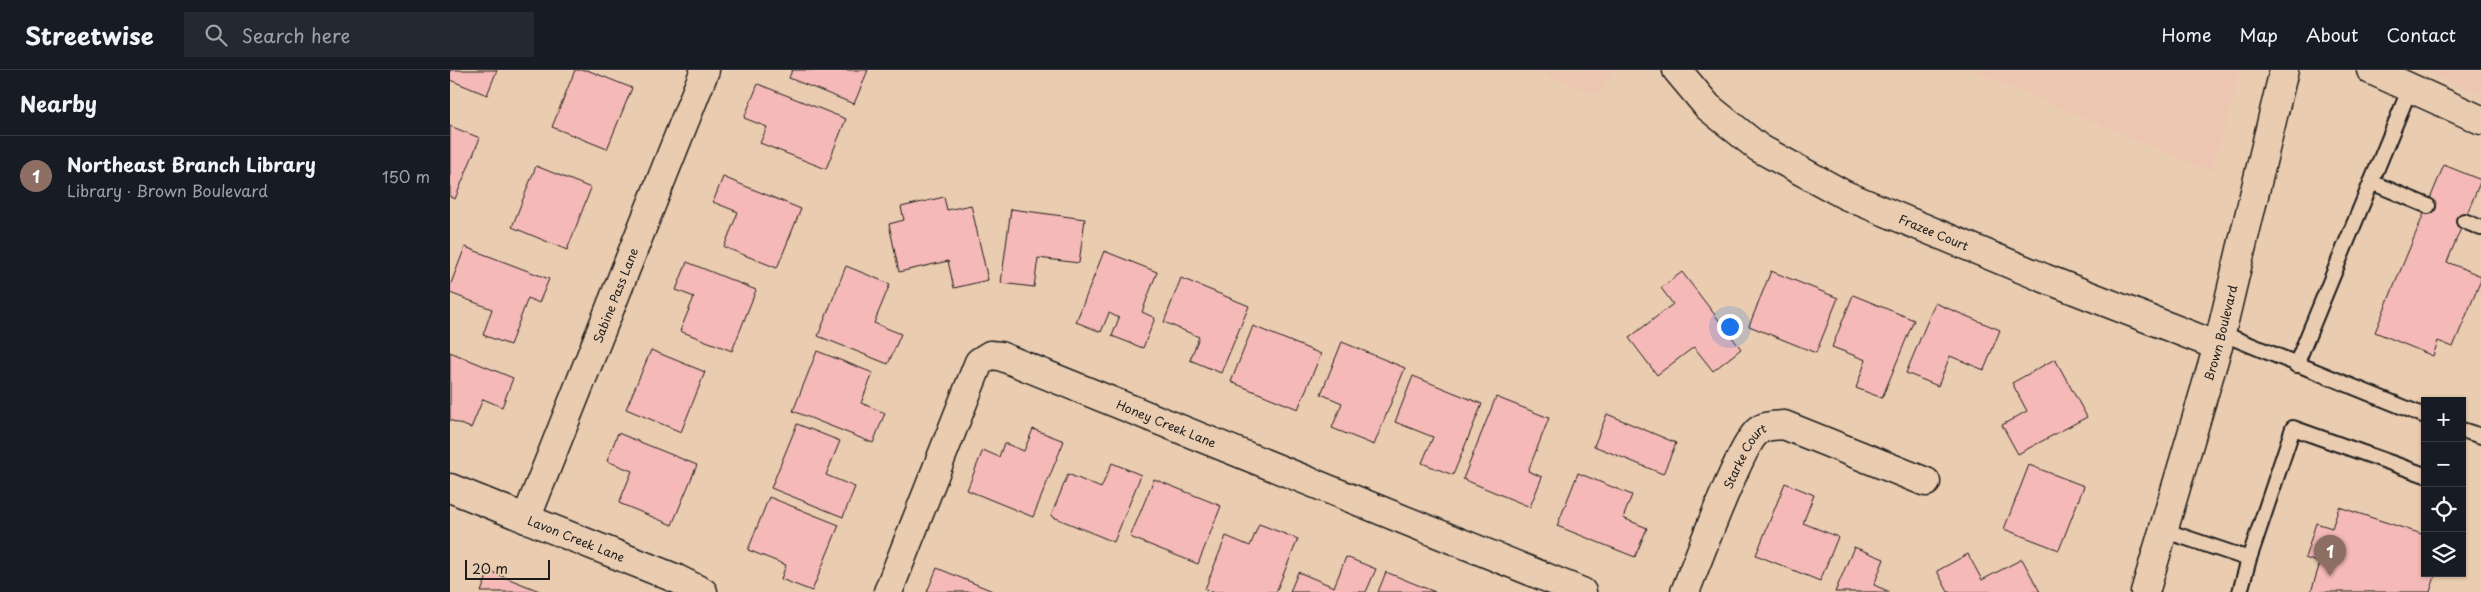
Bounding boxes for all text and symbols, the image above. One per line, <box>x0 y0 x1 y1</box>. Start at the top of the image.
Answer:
search box <box>184 12 534 57</box>
text: Streetwise <box>25 17 154 53</box>
icon: search <box>202 21 230 49</box>
text: Search here <box>242 21 350 49</box>
text: Home <box>2161 21 2211 48</box>
text: Map <box>2239 21 2278 48</box>
text: About <box>2306 21 2358 48</box>
text: Contact <box>2386 21 2456 48</box>
text: Nearby <box>20 87 97 119</box>
text: Northeast Branch Library <box>67 150 316 178</box>
text: 1 <box>32 164 40 188</box>
text: 150 m <box>382 164 430 188</box>
text: Library · Brown Boulevard <box>67 178 268 202</box>
street label: Frazee Court <box>1896 210 1972 255</box>
street label: Sabine Pass Lane <box>588 245 642 345</box>
street label: Brown Boulevard <box>2199 282 2241 383</box>
your location <box>1717 314 1743 340</box>
street label: Honey Creek Lane <box>1114 395 1219 452</box>
map controls <box>2421 397 2466 577</box>
button: + <box>2421 397 2466 442</box>
street label: Starke Court <box>1719 419 1769 492</box>
button: − <box>2421 442 2466 487</box>
button: locate <box>2421 487 2466 532</box>
street label: Lavon Creek Lane <box>525 511 627 566</box>
button: layers <box>2421 532 2466 577</box>
pin: 1 <box>2314 535 2346 576</box>
scale bar <box>465 557 550 580</box>
text: 20 m <box>472 558 508 579</box>

